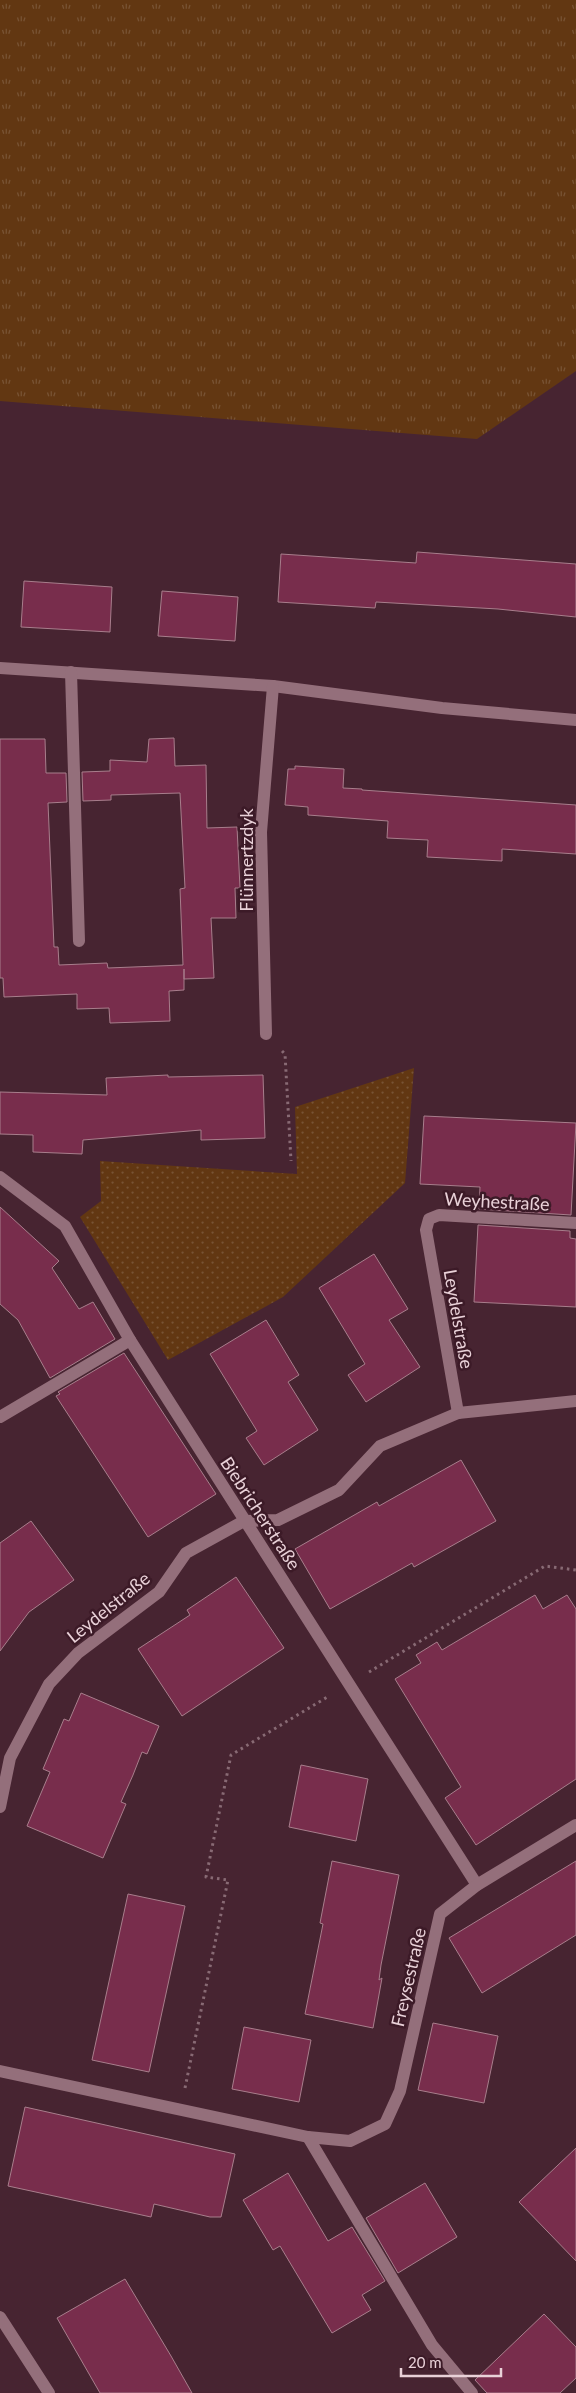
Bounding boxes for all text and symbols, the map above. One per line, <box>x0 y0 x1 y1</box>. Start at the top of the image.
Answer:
street label: Flünnertzdyk <box>235 807 257 912</box>
street label: Weyhestraße <box>444 1187 550 1215</box>
street label: Leydelstraße <box>439 1268 479 1370</box>
street label: Biebricherstraße <box>216 1452 306 1574</box>
street label: Leydelstraße <box>62 1567 154 1647</box>
street label: Freysestraße <box>386 1925 430 2029</box>
scale bar <box>401 2346 501 2378</box>
text: 20 m <box>408 2353 442 2371</box>

